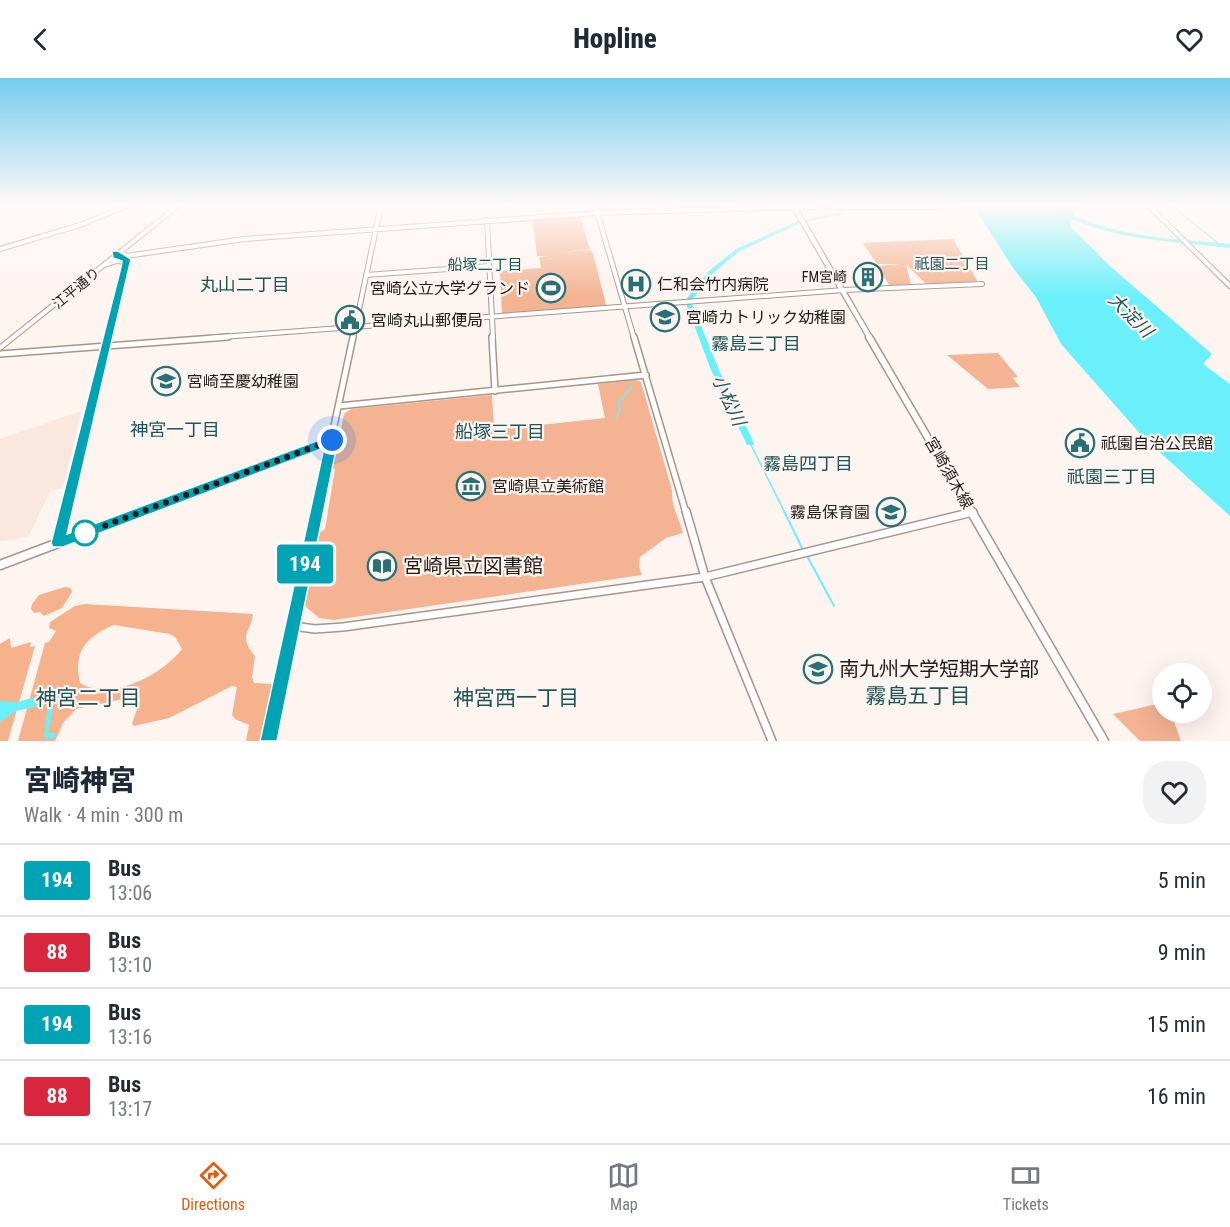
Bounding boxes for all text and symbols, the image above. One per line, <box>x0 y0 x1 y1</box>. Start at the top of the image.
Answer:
icon: back <box>24 23 57 56</box>
text: Hopline <box>573 23 657 55</box>
icon: heart <box>1173 23 1206 56</box>
district label: 祇園二丁目 <box>914 255 990 273</box>
district label: 船塚二丁目 <box>447 256 523 274</box>
building icon: FM宮崎 <box>852 261 884 293</box>
street label: 江平通り <box>49 264 103 312</box>
hospital icon: 仁和会竹内病院 <box>620 268 652 300</box>
place label: FM宮崎 <box>802 269 847 285</box>
sports icon: 宮崎公立大学グランド <box>535 272 567 304</box>
district label: 丸山二丁目 <box>200 274 290 295</box>
place label: 仁和会竹内病院 <box>657 275 769 294</box>
place label: 宮崎公立大学グランド <box>370 279 530 298</box>
water label: 大淀川 <box>1104 288 1159 343</box>
school or university icon: 宮崎カトリック幼稚園 <box>649 301 681 333</box>
public building icon: 宮崎丸山郵便局 <box>334 304 366 336</box>
place label: 宮崎カトリック幼稚園 <box>686 308 846 327</box>
place label: 宮崎丸山郵便局 <box>371 311 483 330</box>
district label: 霧島三丁目 <box>711 333 801 354</box>
school or university icon: 宮崎至慶幼稚園 <box>150 365 182 397</box>
water label: 小松川 <box>708 371 751 431</box>
place label: 宮崎至慶幼稚園 <box>187 372 299 391</box>
district label: 神宮一丁目 <box>130 419 220 440</box>
district label: 船塚三丁目 <box>455 421 545 442</box>
your location <box>317 425 347 455</box>
public building icon: 祇園自治公民館 <box>1064 427 1096 459</box>
street label: 宮崎須木線 <box>921 434 977 512</box>
place label: 祇園自治公民館 <box>1101 434 1213 453</box>
district label: 霧島四丁目 <box>763 453 853 474</box>
district label: 祇園三丁目 <box>1067 466 1157 487</box>
museum icon: 宮崎県立美術館 <box>455 470 487 502</box>
place label: 宮崎県立美術館 <box>492 477 604 496</box>
school or university icon: 霧島保育園 <box>875 496 907 528</box>
place label: 霧島保育園 <box>790 503 870 522</box>
unlabelled marker <box>72 520 98 546</box>
line badge: 194 <box>270 544 340 584</box>
library icon: 宮崎県立図書館 <box>366 550 398 582</box>
text: 194 <box>289 552 321 576</box>
place label: 宮崎県立図書館 <box>403 554 543 578</box>
school or university icon: 南九州大学短期大学部 <box>802 653 834 685</box>
place label: 南九州大学短期大学部 <box>839 657 1039 681</box>
map controls <box>1152 663 1212 723</box>
button: locate <box>1152 663 1212 723</box>
district label: 霧島五丁目 <box>866 684 971 708</box>
district label: 神宮二丁目 <box>36 686 141 710</box>
district label: 神宮西一丁目 <box>453 686 579 710</box>
button: heart <box>1143 761 1206 824</box>
text: 宮崎神宮 <box>24 764 136 797</box>
text: Walk · 4 min · 300 m <box>24 803 183 827</box>
text: Bus <box>108 856 141 881</box>
text: 194 <box>41 868 73 892</box>
text: 5 min <box>1158 868 1206 893</box>
text: 13:06 <box>108 881 152 905</box>
text: Bus <box>108 928 141 953</box>
text: 88 <box>46 940 68 964</box>
text: 9 min <box>1158 940 1206 965</box>
text: 13:10 <box>108 953 152 977</box>
text: Bus <box>108 1000 141 1025</box>
text: 194 <box>41 1012 73 1036</box>
text: 15 min <box>1147 1012 1206 1037</box>
text: 13:16 <box>108 1025 152 1049</box>
text: Bus <box>108 1072 141 1097</box>
text: 88 <box>46 1084 68 1108</box>
text: 16 min <box>1147 1084 1206 1109</box>
text: 13:17 <box>108 1097 152 1121</box>
tab: Directions <box>181 1159 245 1214</box>
tab: Map <box>607 1159 640 1214</box>
tab: Tickets <box>1003 1159 1049 1214</box>

